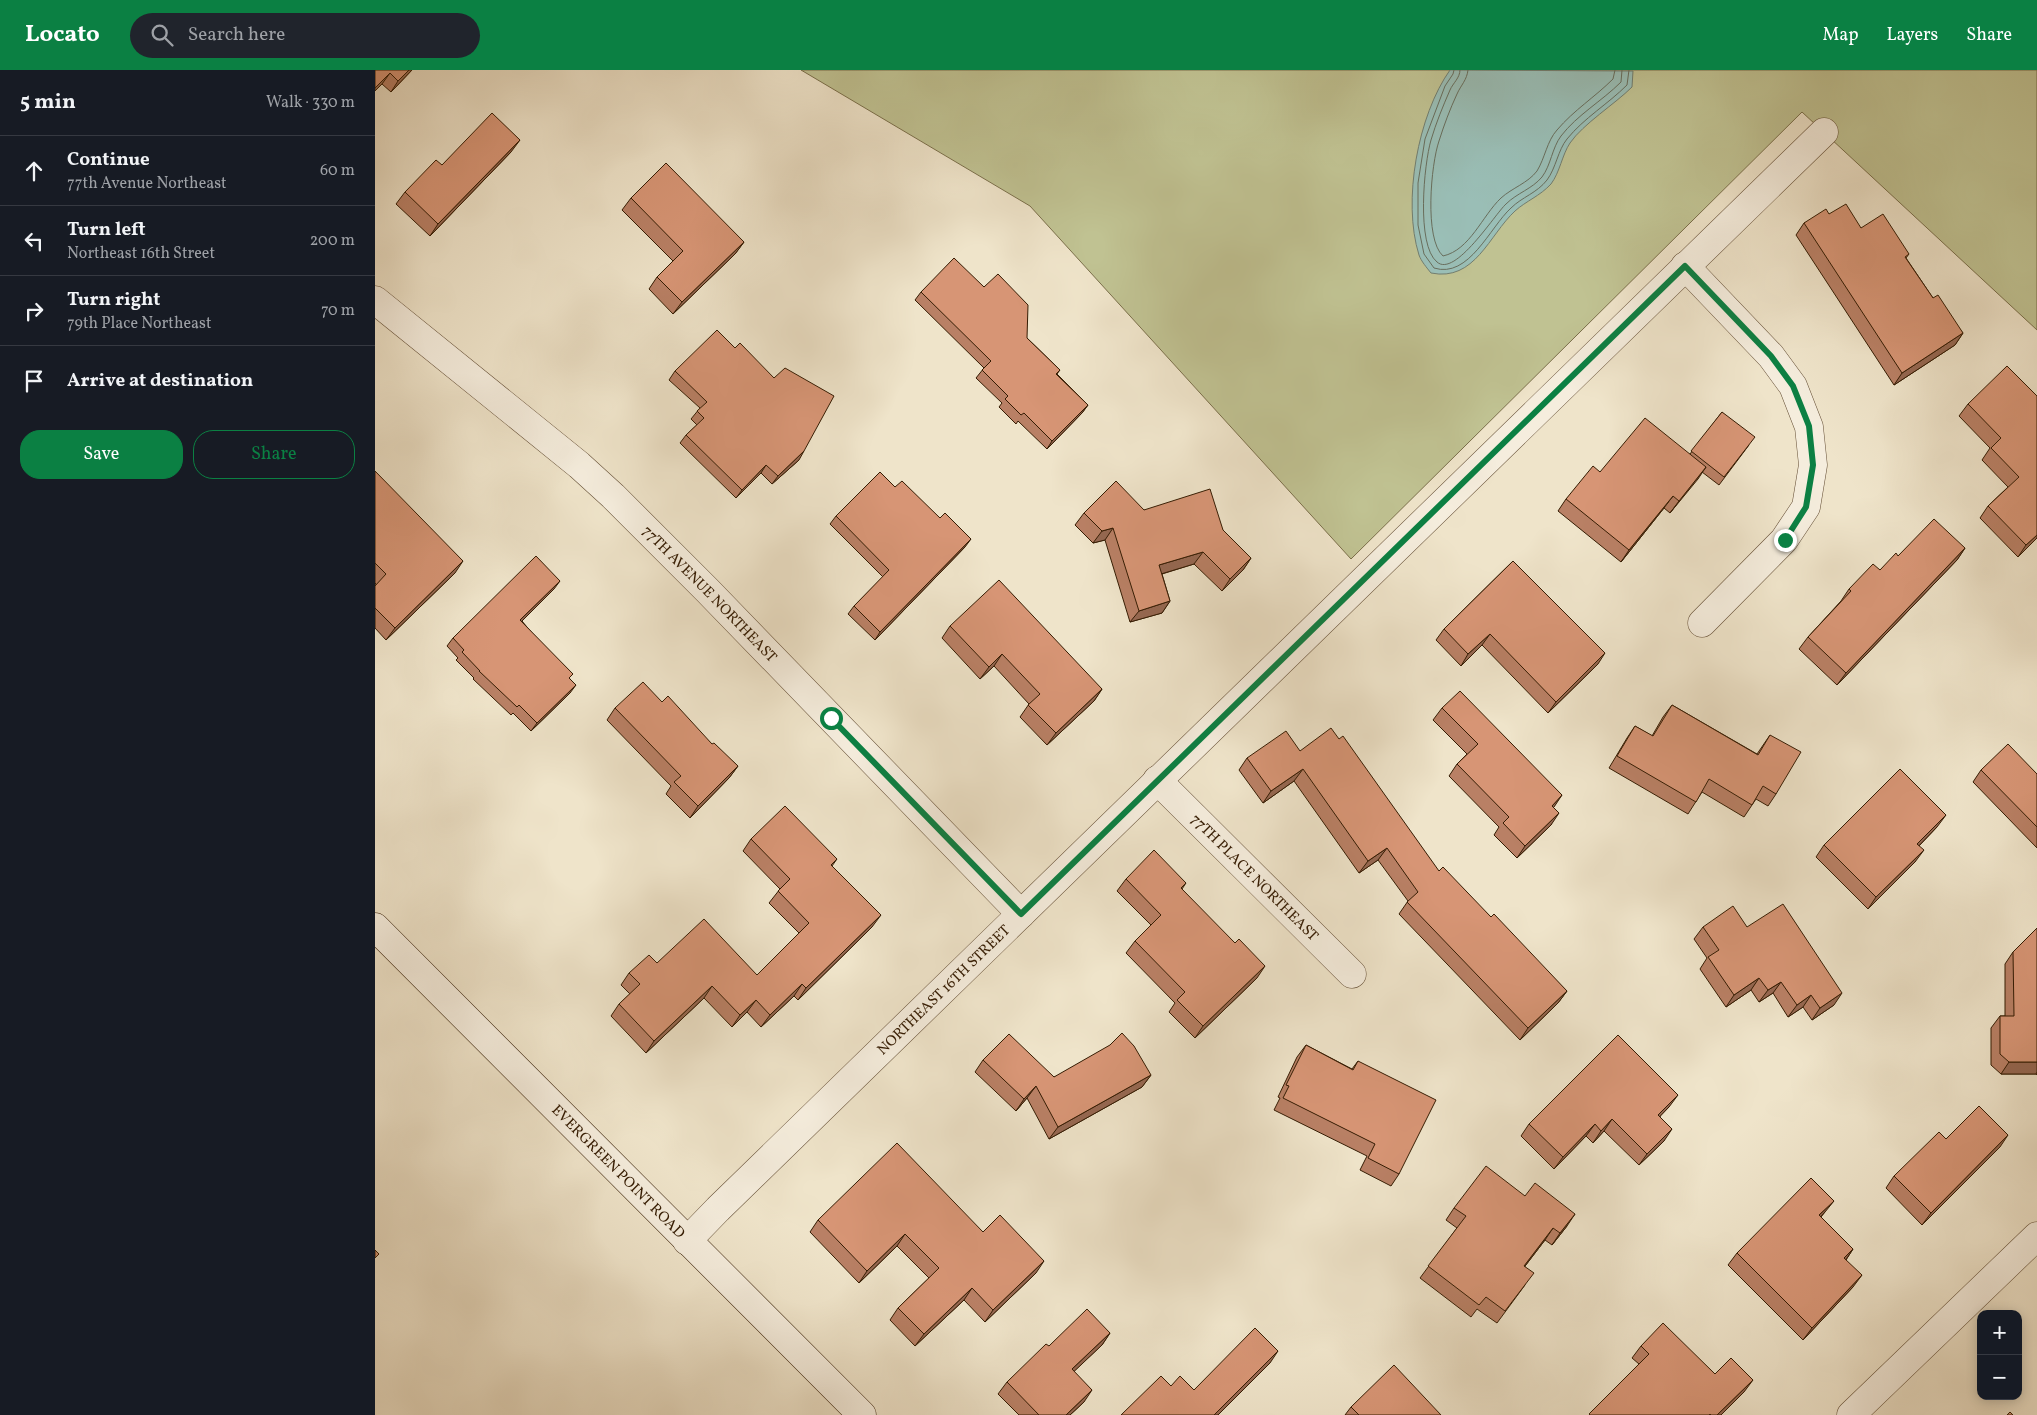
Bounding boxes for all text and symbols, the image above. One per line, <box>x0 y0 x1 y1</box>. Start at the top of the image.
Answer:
search box <box>130 13 480 58</box>
text: Locato <box>25 18 100 52</box>
icon: search <box>148 21 176 49</box>
text: Search here <box>188 22 285 48</box>
text: Map <box>1822 23 1858 48</box>
text: Layers <box>1886 23 1938 48</box>
text: Share <box>1966 23 2012 48</box>
text: 5 min <box>20 88 76 117</box>
text: Walk · 330 m <box>266 92 355 114</box>
text: Continue <box>67 147 150 173</box>
icon: ahead <box>20 157 48 185</box>
text: 60 m <box>320 160 355 182</box>
text: 77th Avenue Northeast <box>67 173 227 195</box>
text: Turn left <box>67 217 146 243</box>
icon: left <box>20 227 48 255</box>
text: 200 m <box>310 230 355 252</box>
text: Northeast 16th Street <box>67 243 215 265</box>
text: Turn right <box>67 287 160 313</box>
icon: right <box>20 297 48 325</box>
text: 70 m <box>321 300 355 322</box>
text: 79th Place Northeast <box>67 313 212 335</box>
icon: arrive <box>20 367 48 395</box>
text: Arrive at destination <box>67 368 253 394</box>
button: Save <box>20 430 183 479</box>
button: Share <box>193 430 355 479</box>
street label: 77TH AVENUE NORTHEAST <box>637 522 781 668</box>
route end <box>1774 529 1797 552</box>
route start <box>820 707 843 730</box>
street label: 77TH PLACE NORTHEAST <box>1185 810 1323 947</box>
street label: NORTHEAST 16TH STREET <box>873 921 1016 1060</box>
street label: EVERGREEN POINT ROAD <box>546 1101 689 1244</box>
map controls <box>1977 1310 2022 1400</box>
button: + <box>1977 1310 2022 1355</box>
button: − <box>1977 1355 2022 1400</box>

